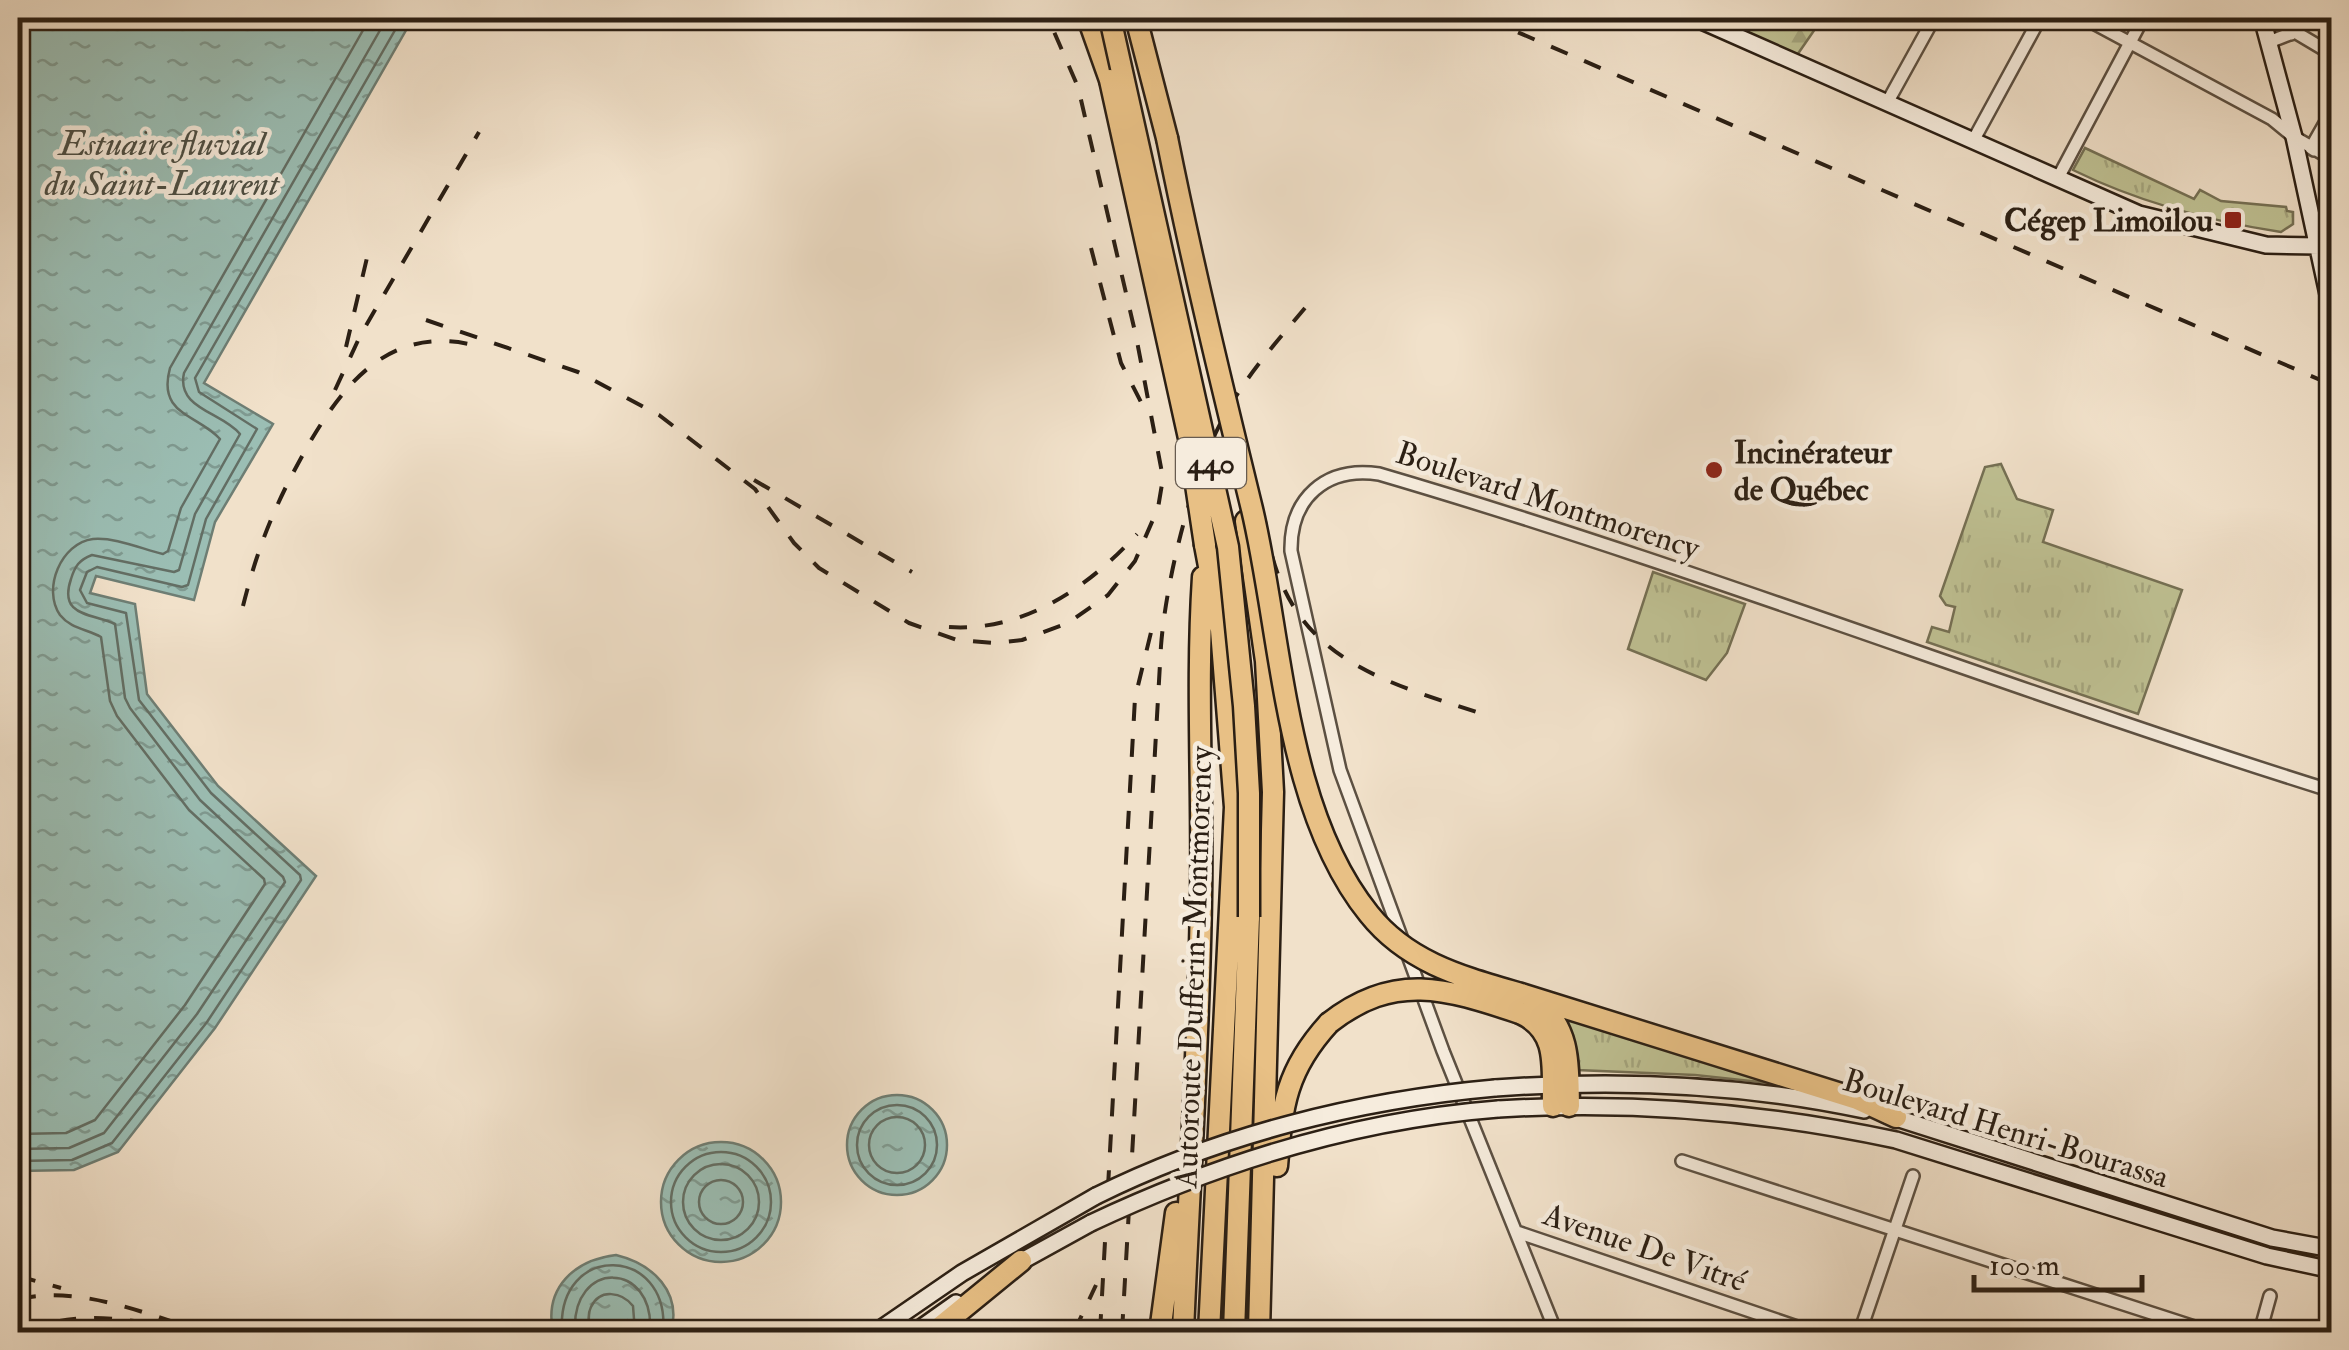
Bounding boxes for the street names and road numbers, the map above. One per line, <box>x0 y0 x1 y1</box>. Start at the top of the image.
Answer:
street label: Boulevard Montmorency <box>1391 433 1705 569</box>
road number: 440 <box>1176 438 1246 488</box>
street label: Autoroute Dufferin-Montmorency <box>1166 744 1222 1190</box>
street label: Boulevard Henri-Bourassa <box>1838 1060 2174 1198</box>
street label: Avenue De Vitré <box>1537 1194 1752 1302</box>

